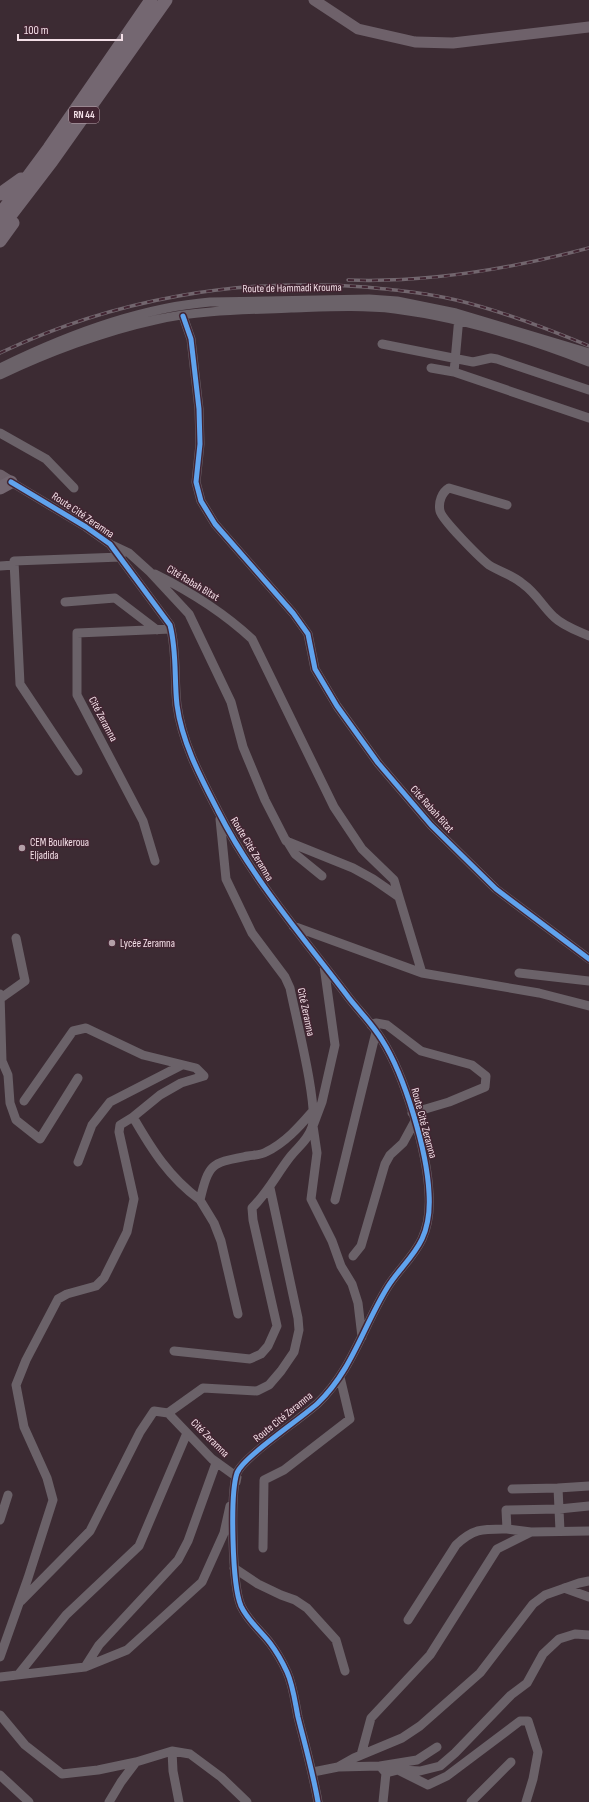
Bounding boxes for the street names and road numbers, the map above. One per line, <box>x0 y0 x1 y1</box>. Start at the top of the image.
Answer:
road number: RN 44 <box>69 107 99 123</box>
street label: Route de Hammadi Krouma <box>242 281 342 295</box>
street label: Route Cité Zeramna <box>49 489 117 541</box>
street label: Cité Rabah Bitat <box>164 562 222 604</box>
street label: Cité Zeramna <box>86 694 120 744</box>
street label: Cité Rabah Bitat <box>407 783 457 836</box>
street label: Route Cité Zeramna <box>228 815 276 883</box>
street label: Cité Zeramna <box>295 987 317 1037</box>
street label: Route Cité Zeramna <box>408 1086 440 1160</box>
street label: Route Cité Zeramna <box>251 1389 315 1445</box>
street label: Cité Zeramna <box>188 1416 232 1460</box>

